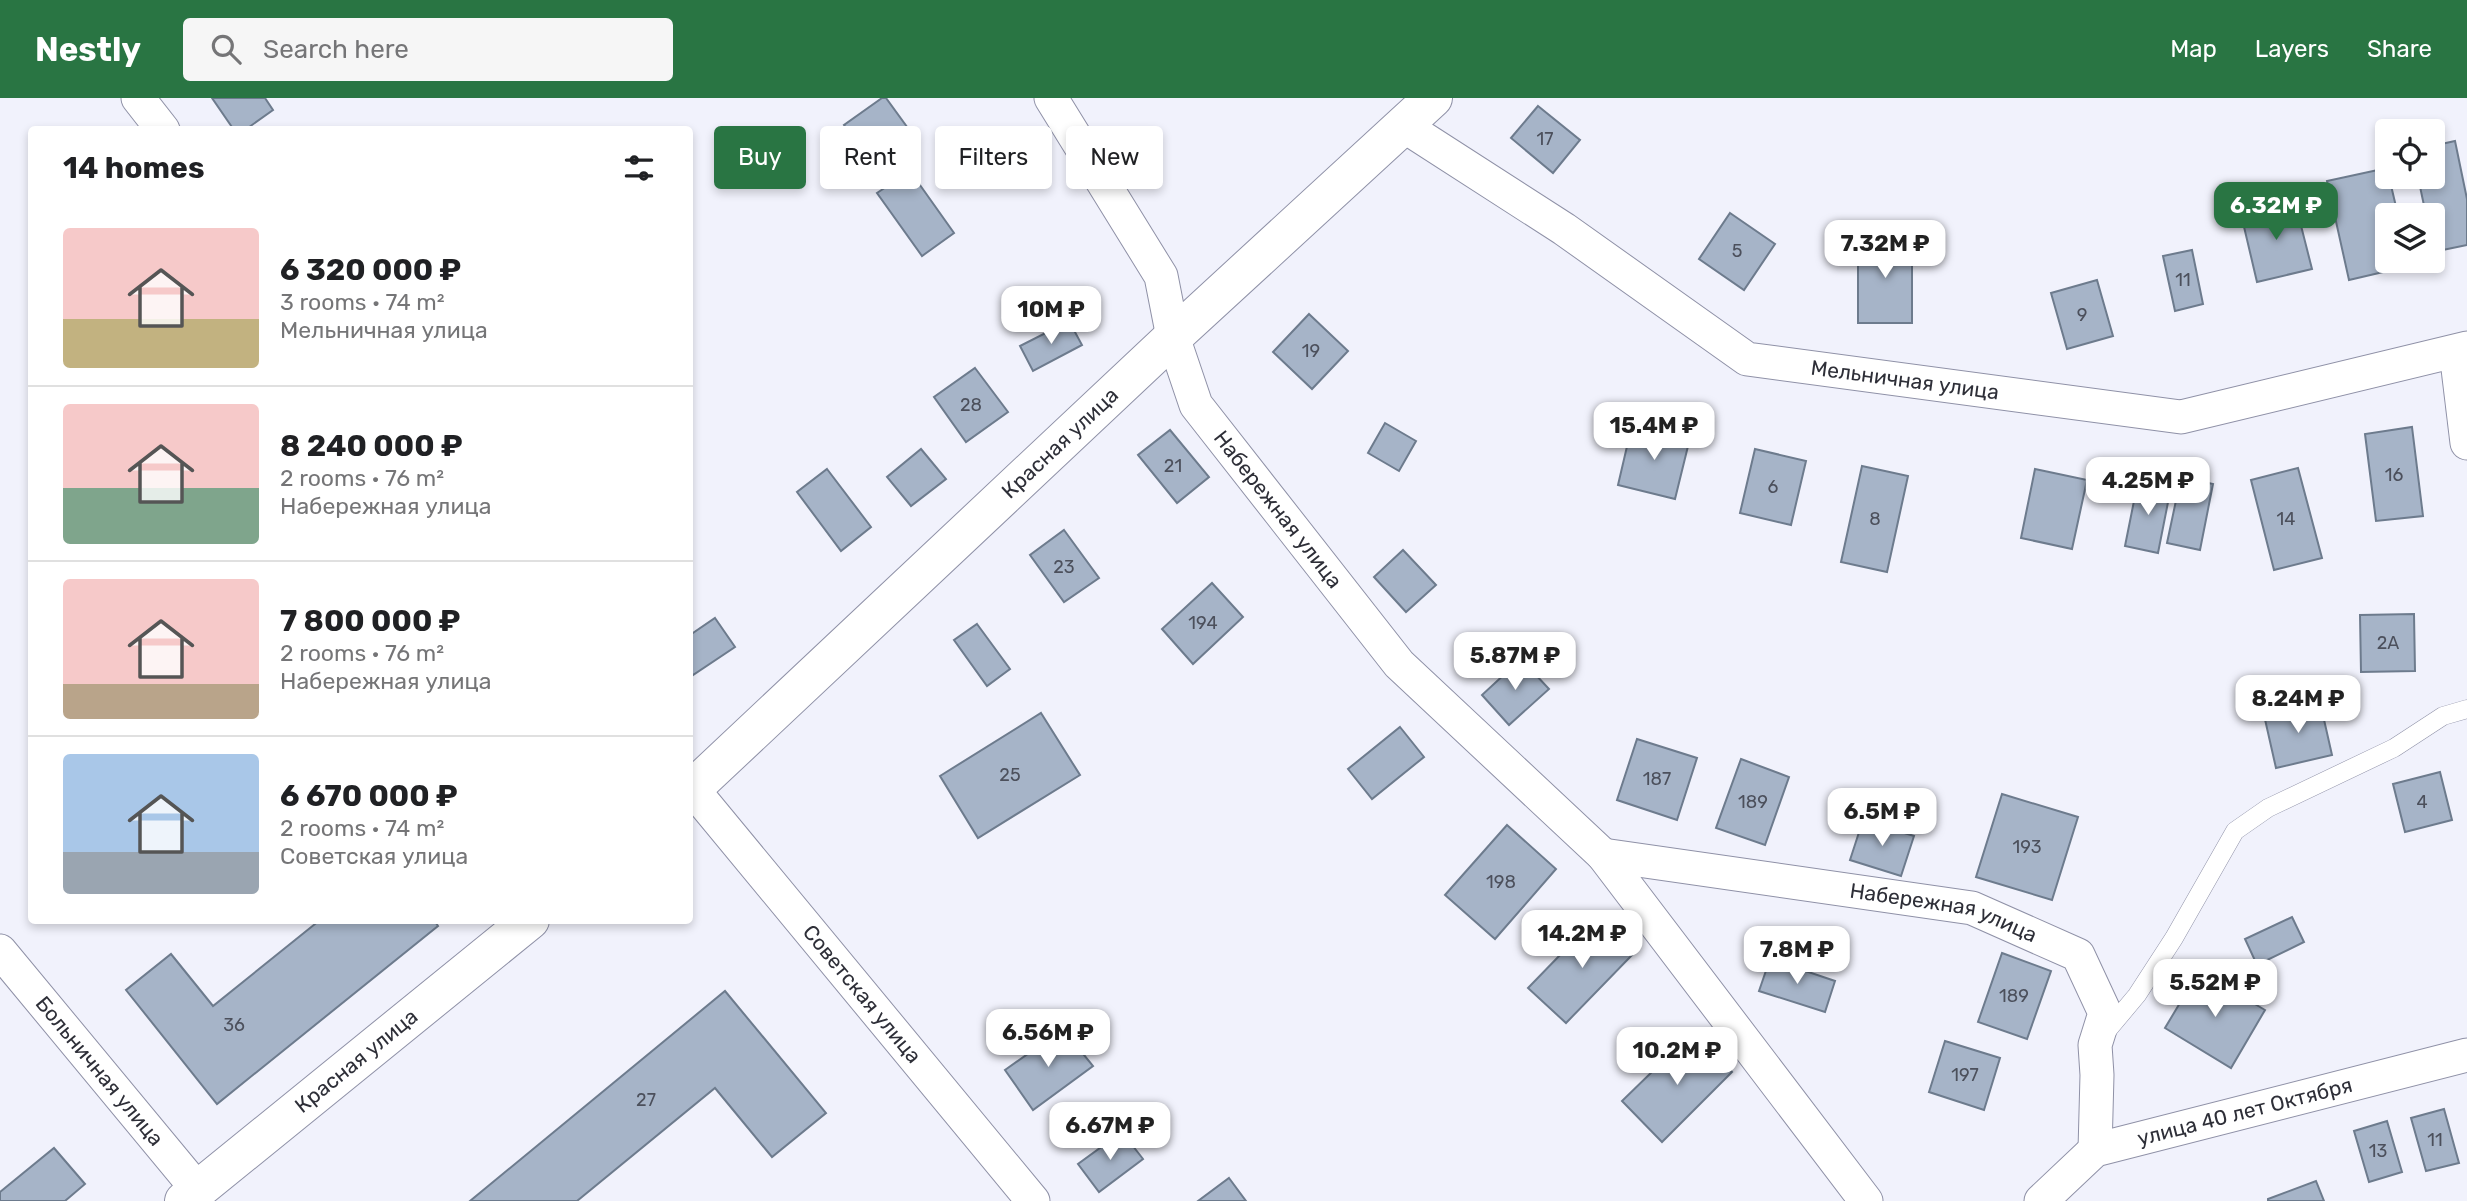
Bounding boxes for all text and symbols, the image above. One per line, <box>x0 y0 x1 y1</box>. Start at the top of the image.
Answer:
search box <box>183 18 673 81</box>
text: Nestly <box>35 30 141 69</box>
icon: search <box>207 30 245 68</box>
text: Search here <box>263 34 409 65</box>
text: Map <box>2170 35 2217 63</box>
text: Layers <box>2255 35 2329 63</box>
text: Share <box>2367 35 2432 63</box>
map controls <box>2375 119 2445 273</box>
button: locate <box>2375 119 2445 189</box>
chip: Buy <box>714 126 806 189</box>
chip: Rent <box>820 126 921 189</box>
chip: Filters <box>935 126 1052 189</box>
chip: New <box>1066 126 1163 189</box>
house number: 17 <box>1537 128 1553 150</box>
icon: filters <box>620 149 658 187</box>
text: 14 homes <box>63 150 205 186</box>
pin: 6.32M ₽ <box>2211 183 2341 242</box>
text: 6.32M ₽ <box>2230 191 2322 219</box>
button: layers <box>2375 203 2445 273</box>
pin: 7.32M ₽ <box>1820 220 1950 280</box>
text: 7.32M ₽ <box>1840 229 1930 257</box>
house number: 5 <box>1732 240 1742 262</box>
text: 6 320 000 ₽ <box>280 252 461 288</box>
icon: home <box>119 256 203 340</box>
house number: 11 <box>2175 269 2191 291</box>
pin: 10M ₽ <box>1002 286 1100 346</box>
text: 3 rooms · 74 m² <box>280 288 445 316</box>
text: 10M ₽ <box>1017 295 1085 323</box>
house number: 9 <box>2077 304 2087 326</box>
text: Мельничная улица <box>280 316 488 344</box>
house number: 19 <box>1302 340 1320 362</box>
street label: Мельничная улица <box>1809 355 2001 405</box>
street label: Красная улица <box>996 382 1123 503</box>
house number: 28 <box>960 394 982 416</box>
pin: 15.4M ₽ <box>1589 402 1719 462</box>
text: 15.4M ₽ <box>1610 411 1698 439</box>
street label: Набережная улица <box>1209 426 1348 593</box>
text: 8 240 000 ₽ <box>280 428 463 464</box>
icon: home <box>119 432 203 516</box>
house number: 21 <box>1164 455 1182 477</box>
pin: 4.25M ₽ <box>2083 458 2213 517</box>
text: 2 rooms · 76 m² <box>280 464 444 492</box>
house number: 16 <box>2385 464 2403 486</box>
text: 4.25M ₽ <box>2102 466 2194 494</box>
house number: 6 <box>1768 476 1779 498</box>
text: Набережная улица <box>280 492 491 520</box>
house number: 8 <box>1869 508 1881 530</box>
house number: 14 <box>2277 508 2295 530</box>
house number: 23 <box>1053 556 1075 578</box>
text: 7 800 000 ₽ <box>280 603 460 639</box>
icon: home <box>119 607 203 691</box>
house number: 194 <box>1188 612 1218 634</box>
pin: 5.87M ₽ <box>1450 632 1580 692</box>
house number: 2А <box>2377 632 2399 654</box>
text: 2 rooms · 76 m² <box>280 639 444 667</box>
text: 5.87M ₽ <box>1470 641 1560 669</box>
text: Набережная улица <box>280 667 491 695</box>
pin: 8.24M ₽ <box>2233 676 2363 735</box>
text: 8.24M ₽ <box>2251 684 2345 712</box>
house number: 25 <box>999 764 1021 786</box>
house number: 187 <box>1643 768 1671 790</box>
text: 6 670 000 ₽ <box>280 778 458 814</box>
icon: home <box>119 782 203 866</box>
pin: 6.5M ₽ <box>1825 788 1939 848</box>
house number: 189 <box>1738 791 1768 813</box>
house number: 4 <box>2416 791 2428 813</box>
text: 6.5M ₽ <box>1844 797 1920 825</box>
text: 2 rooms · 74 m² <box>280 814 444 842</box>
house number: 193 <box>2013 836 2041 858</box>
text: Советская улица <box>280 842 468 870</box>
house number: 198 <box>1486 871 1516 893</box>
street label: Набережная улица <box>1848 878 2041 947</box>
pin: 14.2M ₽ <box>1517 910 1647 970</box>
text: 14.2M ₽ <box>1538 919 1626 947</box>
street label: Советская улица <box>798 920 927 1068</box>
pin: 7.8M ₽ <box>1740 926 1854 986</box>
text: 7.8M ₽ <box>1760 935 1834 963</box>
pin: 5.52M ₽ <box>2150 960 2280 1019</box>
text: 5.52M ₽ <box>2169 968 2261 996</box>
house number: 189 <box>1999 985 2029 1007</box>
street label: Больничная улица <box>31 991 169 1151</box>
street label: Красная улица <box>290 1003 422 1118</box>
pin: 6.56M ₽ <box>983 1010 1113 1069</box>
house number: 36 <box>223 1014 245 1036</box>
text: 6.56M ₽ <box>1002 1018 1094 1046</box>
pin: 10.2M ₽ <box>1612 1028 1742 1087</box>
text: 10.2M ₽ <box>1633 1036 1721 1064</box>
house number: 197 <box>1951 1064 1979 1086</box>
street label: улица 40 лет Октября <box>2135 1072 2355 1151</box>
house number: 27 <box>636 1089 656 1111</box>
pin: 6.67M ₽ <box>1045 1102 1175 1162</box>
text: 6.67M ₽ <box>1065 1111 1155 1139</box>
house number: 11 <box>2427 1129 2443 1151</box>
house number: 13 <box>2369 1140 2387 1162</box>

